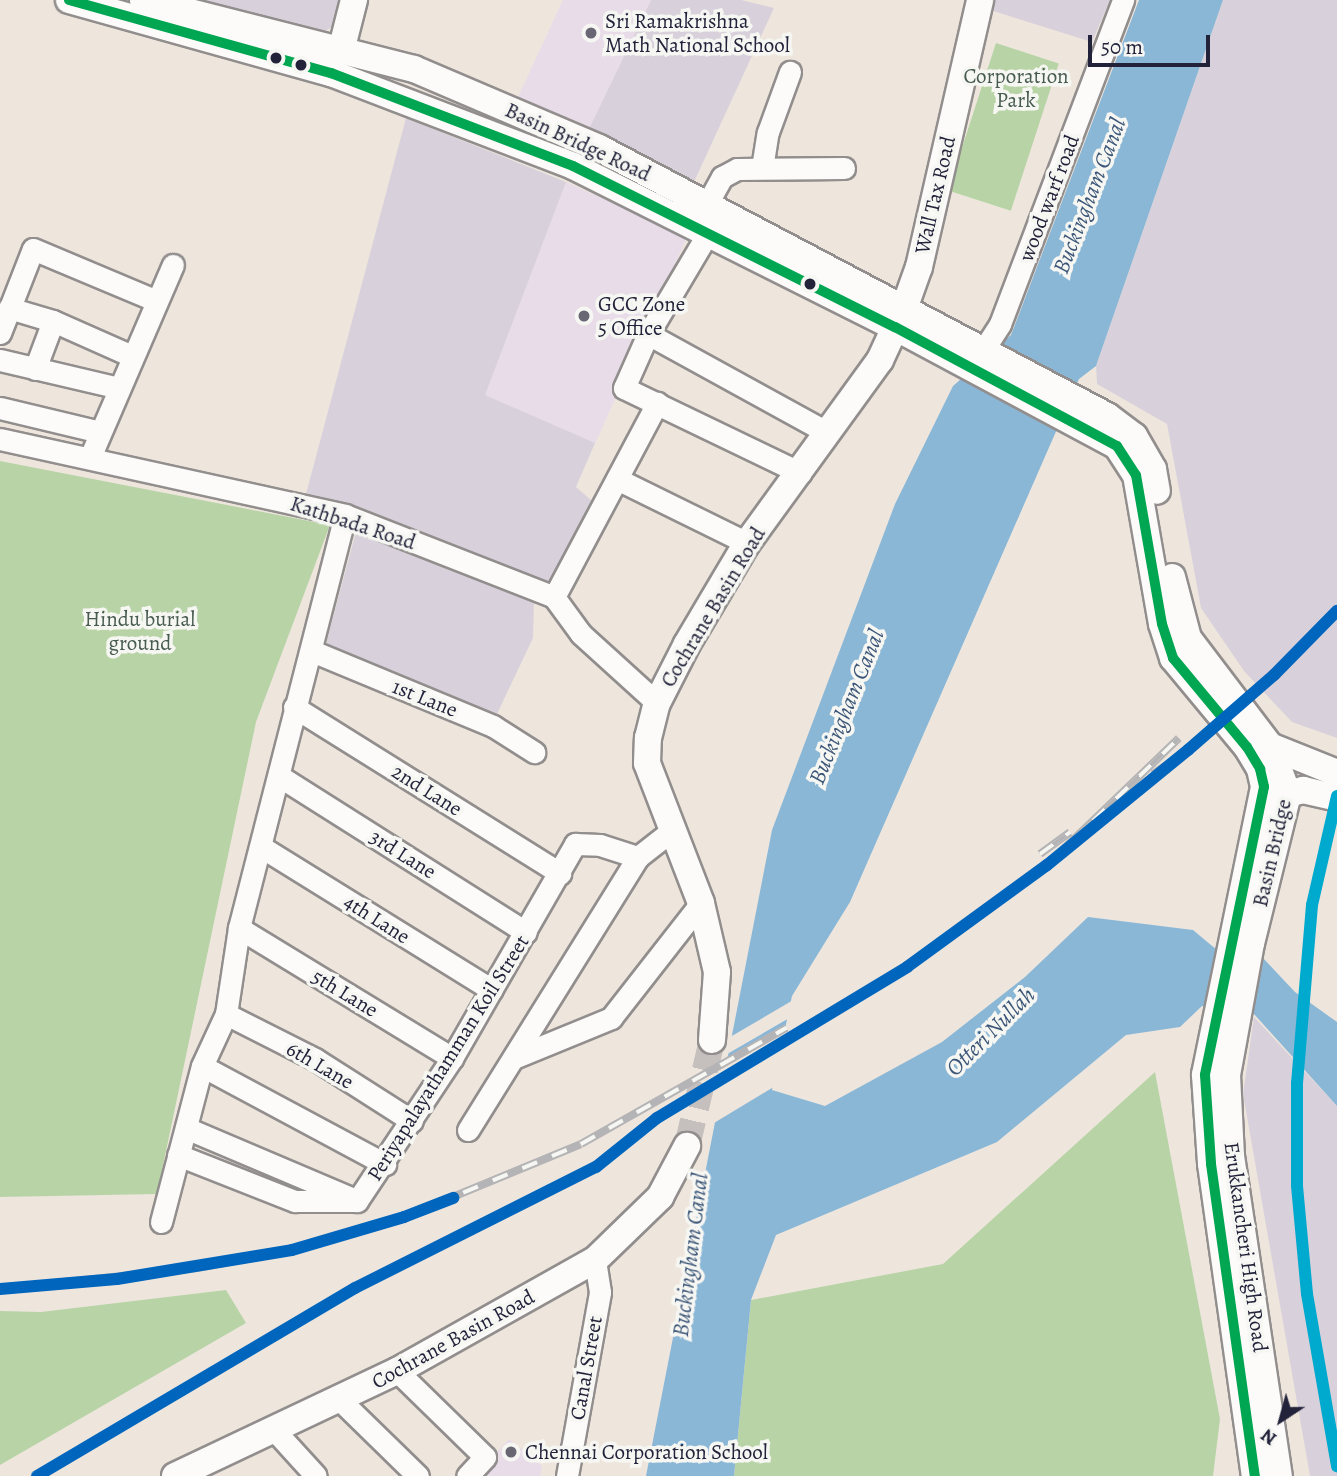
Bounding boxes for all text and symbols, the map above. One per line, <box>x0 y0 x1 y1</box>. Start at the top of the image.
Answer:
place label: Sri Ramakrishna Math National School <box>605 8 790 58</box>
scale bar <box>1092 21 1214 65</box>
marker: Sri Ramakrishna Math National School <box>583 25 599 41</box>
text: 50 m <box>1101 33 1143 61</box>
unlabelled marker <box>269 51 283 65</box>
unlabelled marker <box>294 58 308 72</box>
park label: Corporation Park <box>963 63 1069 113</box>
street label: Basin Bridge Road <box>501 97 655 187</box>
water label: Buckingham Canal <box>1048 114 1132 278</box>
street label: wood warf road <box>1013 131 1085 265</box>
street label: Wall Tax Road <box>909 134 961 256</box>
unlabelled marker <box>803 277 817 291</box>
place label: GCC Zone 5 Office <box>598 291 685 341</box>
marker: GCC Zone 5 Office <box>576 308 592 324</box>
street label: Kathbada Road <box>287 491 419 555</box>
street label: Cochrane Basin Road <box>655 522 771 692</box>
park label: Hindu burial ground <box>85 606 195 656</box>
water label: Buckingham Canal <box>803 626 891 788</box>
street label: 1st Lane <box>389 674 461 722</box>
street label: 2nd Lane <box>387 759 467 821</box>
street label: Basin Bridge <box>1247 797 1297 909</box>
street label: 3rd Lane <box>365 824 441 884</box>
street label: 4th Lane <box>339 889 415 949</box>
street label: Periyapalayathamman Koil Street <box>362 930 534 1186</box>
street label: 5th Lane <box>307 963 383 1023</box>
water label: Otteri Nullah <box>941 982 1041 1082</box>
street label: 6th Lane <box>282 1036 358 1094</box>
street label: Erukkancheri High Road <box>1219 1140 1273 1354</box>
water label: Buckingham Canal <box>667 1172 715 1338</box>
street label: Cochrane Basin Road <box>367 1284 539 1394</box>
street label: Canal Street <box>564 1314 608 1422</box>
north arrow <box>1246 1385 1316 1455</box>
text: N <box>1255 1422 1282 1452</box>
place label: Chennai Corporation School <box>525 1439 768 1465</box>
marker: Chennai Corporation School <box>503 1444 519 1460</box>

